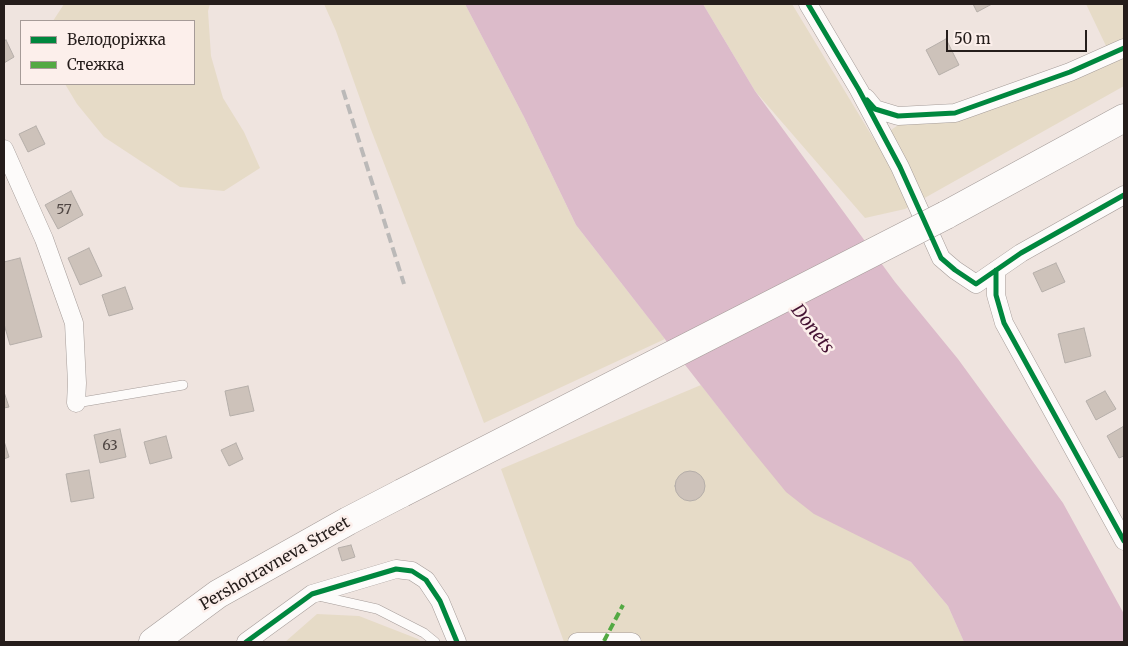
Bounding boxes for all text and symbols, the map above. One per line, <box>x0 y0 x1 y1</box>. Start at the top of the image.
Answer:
legend <box>20 20 195 85</box>
scale bar <box>948 20 1089 52</box>
text: 50 m <box>954 29 991 48</box>
text: Велодоріжка <box>67 30 166 49</box>
text: Стежка <box>67 55 124 74</box>
house number: 57 <box>56 202 72 218</box>
water label: Donets <box>786 300 838 358</box>
house number: 63 <box>102 438 118 454</box>
street label: Pershotravneva Street <box>197 513 353 615</box>

